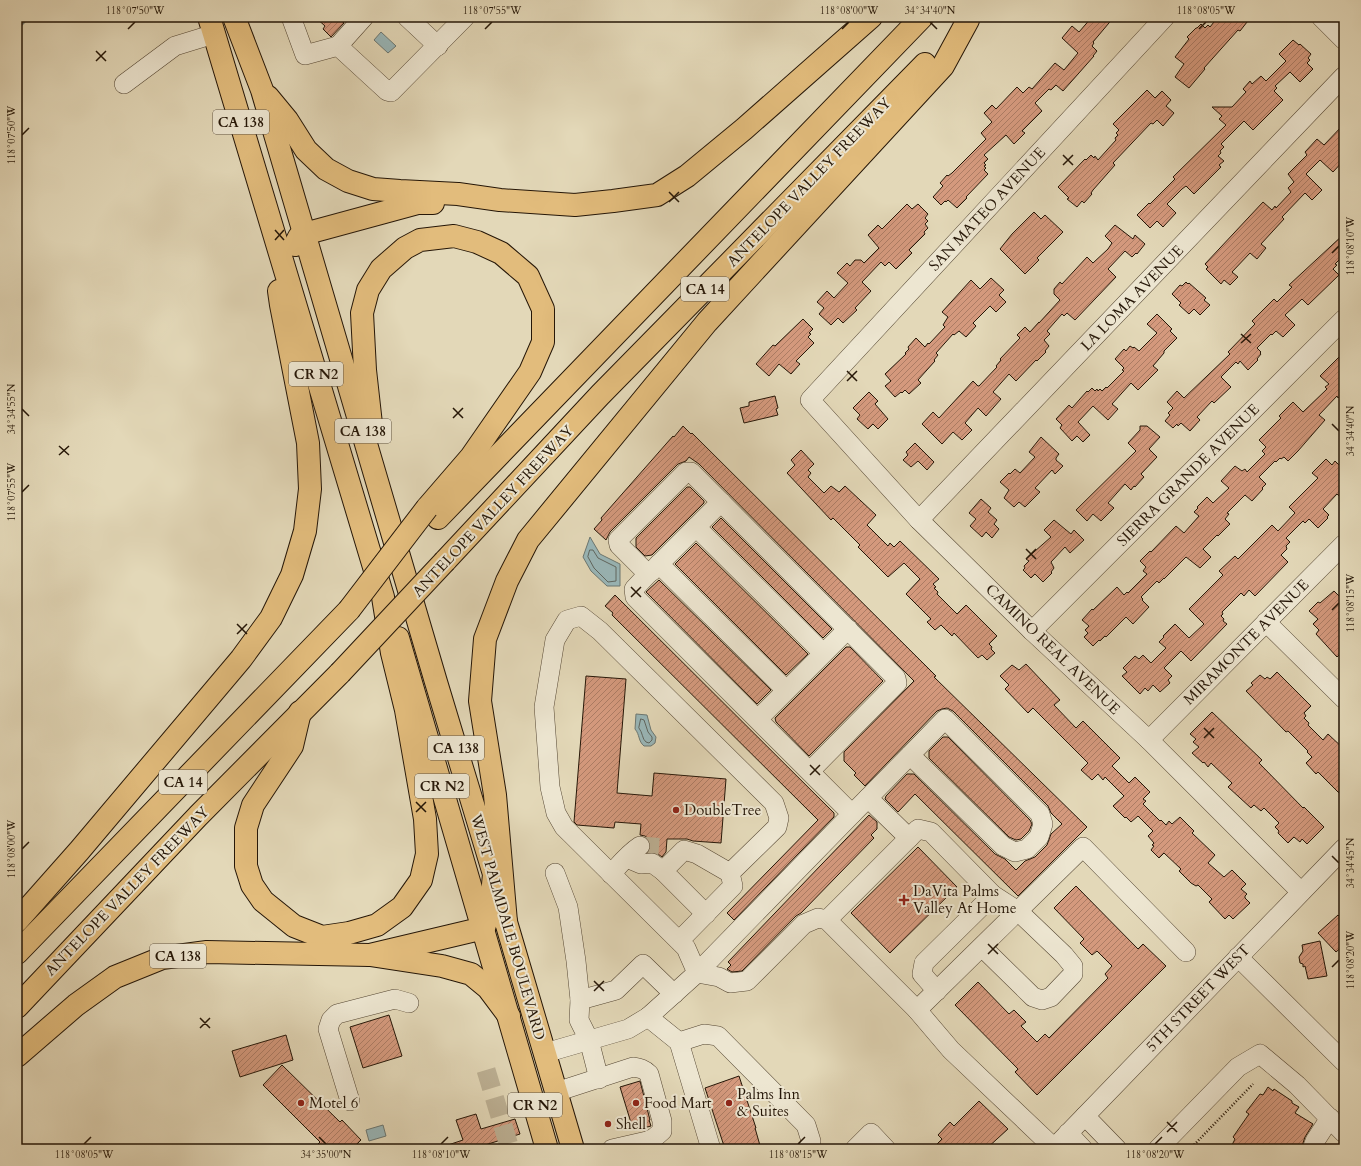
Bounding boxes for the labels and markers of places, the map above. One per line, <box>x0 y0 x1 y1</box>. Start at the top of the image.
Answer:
place label: DoubleTree <box>684 800 761 820</box>
marker: DoubleTree <box>671 805 681 815</box>
place label: DaVita Palms Valley At Home <box>913 881 1017 918</box>
marker: DaVita Palms Valley At Home <box>898 894 910 906</box>
place label: Palms Inn & Suites <box>737 1084 801 1121</box>
place label: Motel 6 <box>309 1093 359 1113</box>
place label: Food Mart <box>644 1093 712 1113</box>
marker: Motel 6 <box>296 1098 306 1108</box>
marker: Food Mart <box>631 1098 641 1108</box>
marker: Palms Inn & Suites <box>724 1098 734 1108</box>
place label: Shell <box>616 1114 646 1134</box>
marker: Shell <box>603 1119 613 1129</box>

